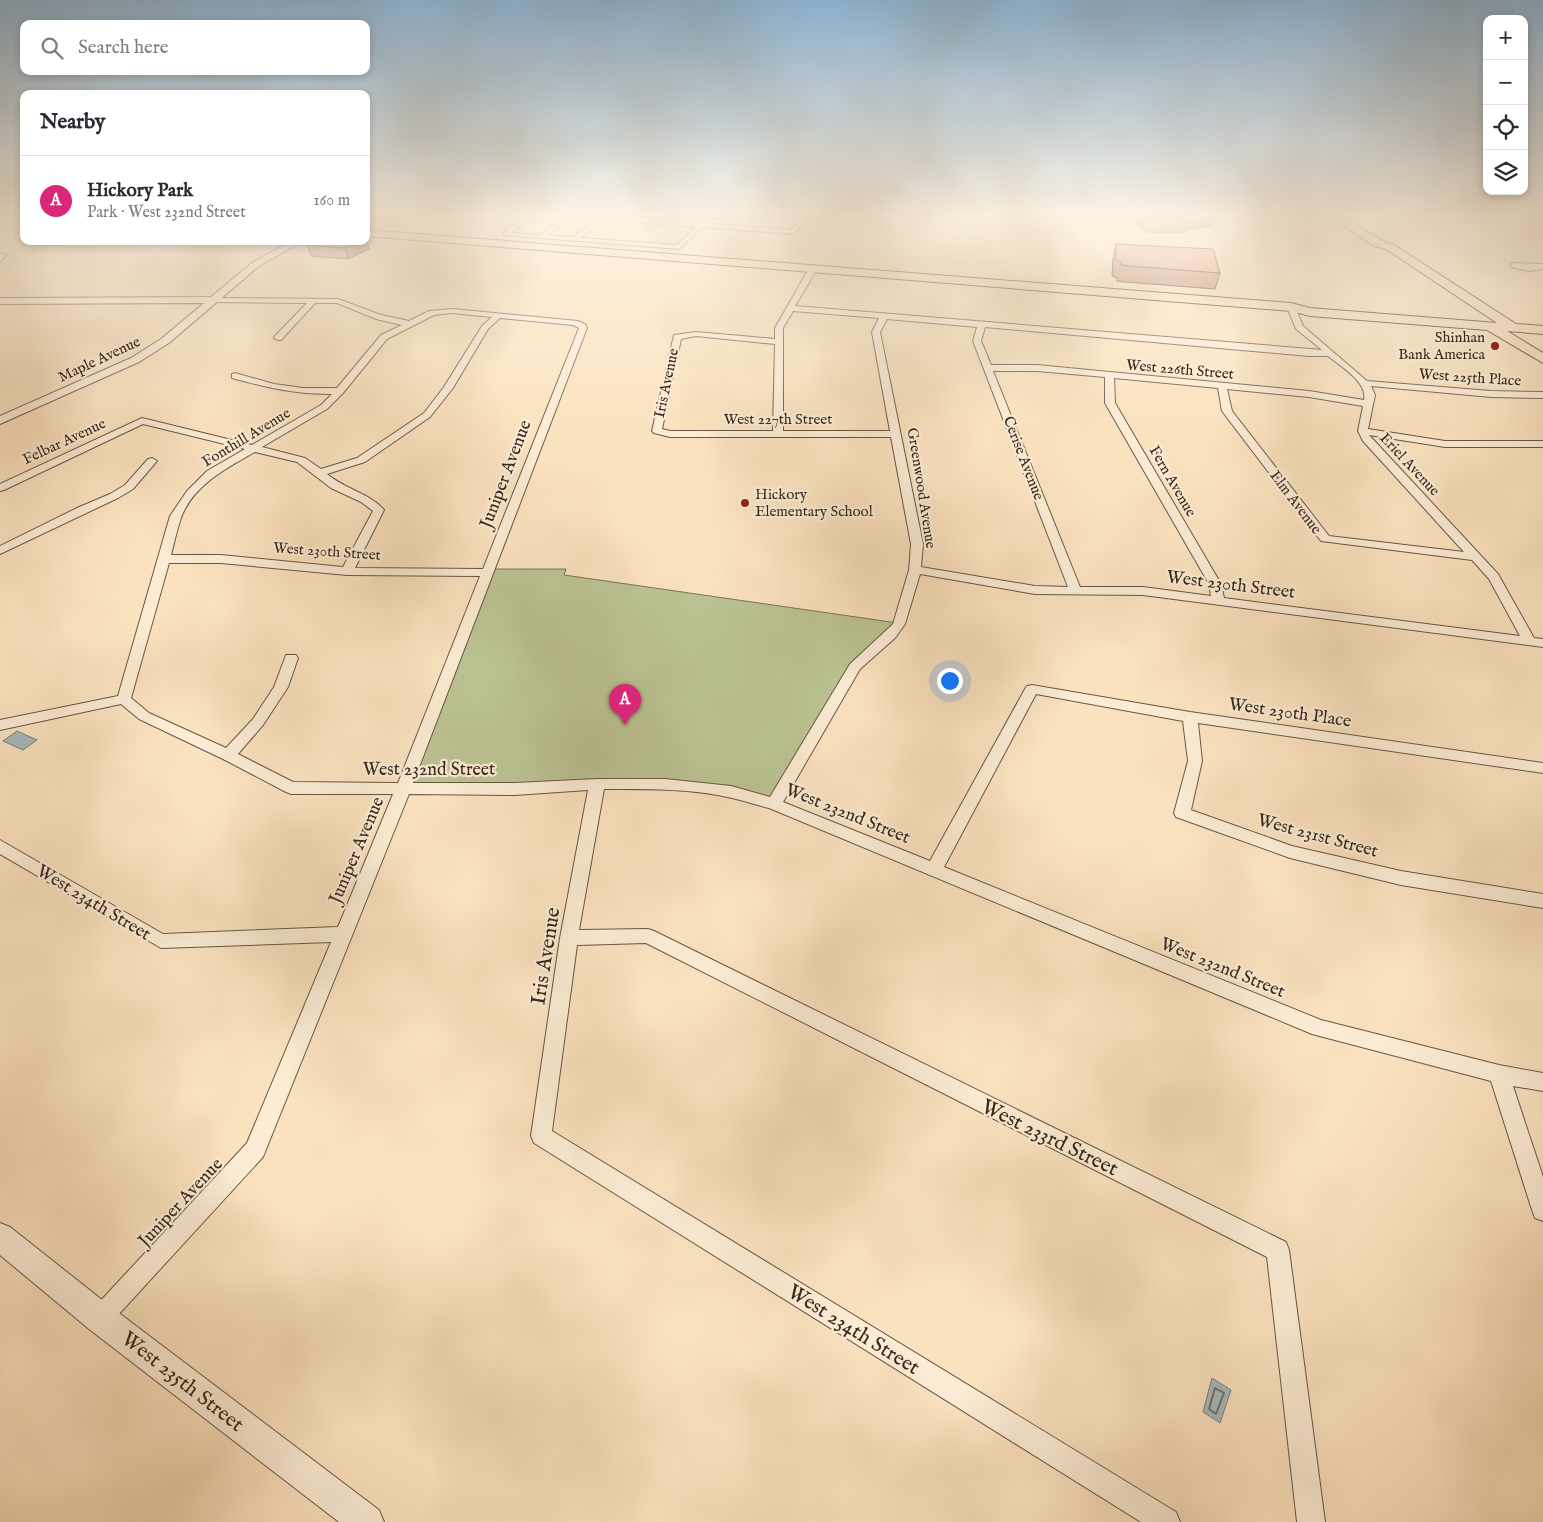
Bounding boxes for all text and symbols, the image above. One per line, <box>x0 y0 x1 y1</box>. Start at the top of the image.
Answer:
map controls <box>1483 15 1528 195</box>
button: + <box>1483 15 1528 60</box>
search box <box>20 20 370 75</box>
icon: search <box>38 34 66 62</box>
text: Search here <box>78 36 169 60</box>
button: − <box>1483 60 1528 105</box>
button: locate <box>1483 105 1528 150</box>
text: Nearby <box>40 109 105 136</box>
button: layers <box>1483 150 1528 195</box>
text: Hickory Park <box>87 179 193 203</box>
text: A <box>51 191 61 211</box>
text: 160 m <box>314 191 350 211</box>
text: Park · West 232nd Street <box>87 203 246 223</box>
place label: Shinhan Bank America <box>1398 328 1486 364</box>
street label: Maple Avenue <box>55 332 144 387</box>
marker: Shinhan Bank America <box>1489 340 1501 352</box>
street label: Iris Avenue <box>650 347 683 419</box>
street label: West 226th Street <box>1125 355 1235 384</box>
street label: West 225th Place <box>1418 364 1522 391</box>
street label: Fonthill Avenue <box>199 404 294 471</box>
street label: West 227th Street <box>724 410 832 429</box>
street label: Felbar Avenue <box>20 414 109 469</box>
street label: Cerise Avenue <box>999 414 1048 503</box>
street label: Juniper Avenue <box>475 417 538 534</box>
street label: Greenwood Avenue <box>903 426 940 550</box>
street label: Eriel Avenue <box>1375 429 1444 500</box>
street label: Fern Avenue <box>1145 442 1201 520</box>
street label: Elm Avenue <box>1265 467 1326 538</box>
place label: Hickory Elementary School <box>755 485 874 521</box>
marker: Hickory Elementary School <box>739 497 751 509</box>
street label: West 230th Street <box>273 538 381 565</box>
street label: West 230th Street <box>1165 566 1296 605</box>
your location <box>937 668 963 694</box>
pin: A <box>609 684 641 725</box>
street label: West 230th Place <box>1227 693 1353 733</box>
street label: West 232nd Street <box>363 759 495 782</box>
street label: West 232nd Street <box>782 779 913 850</box>
street label: Juniper Avenue <box>324 794 390 909</box>
street label: West 231st Street <box>1255 809 1380 864</box>
street label: West 234th Street <box>32 860 155 946</box>
street label: Iris Avenue <box>525 905 568 1007</box>
street label: West 232nd Street <box>1157 933 1288 1004</box>
street label: West 233rd Street <box>976 1094 1122 1183</box>
street label: Juniper Avenue <box>132 1153 228 1254</box>
street label: West 234th Street <box>782 1279 924 1382</box>
street label: West 235th Street <box>115 1326 249 1438</box>

